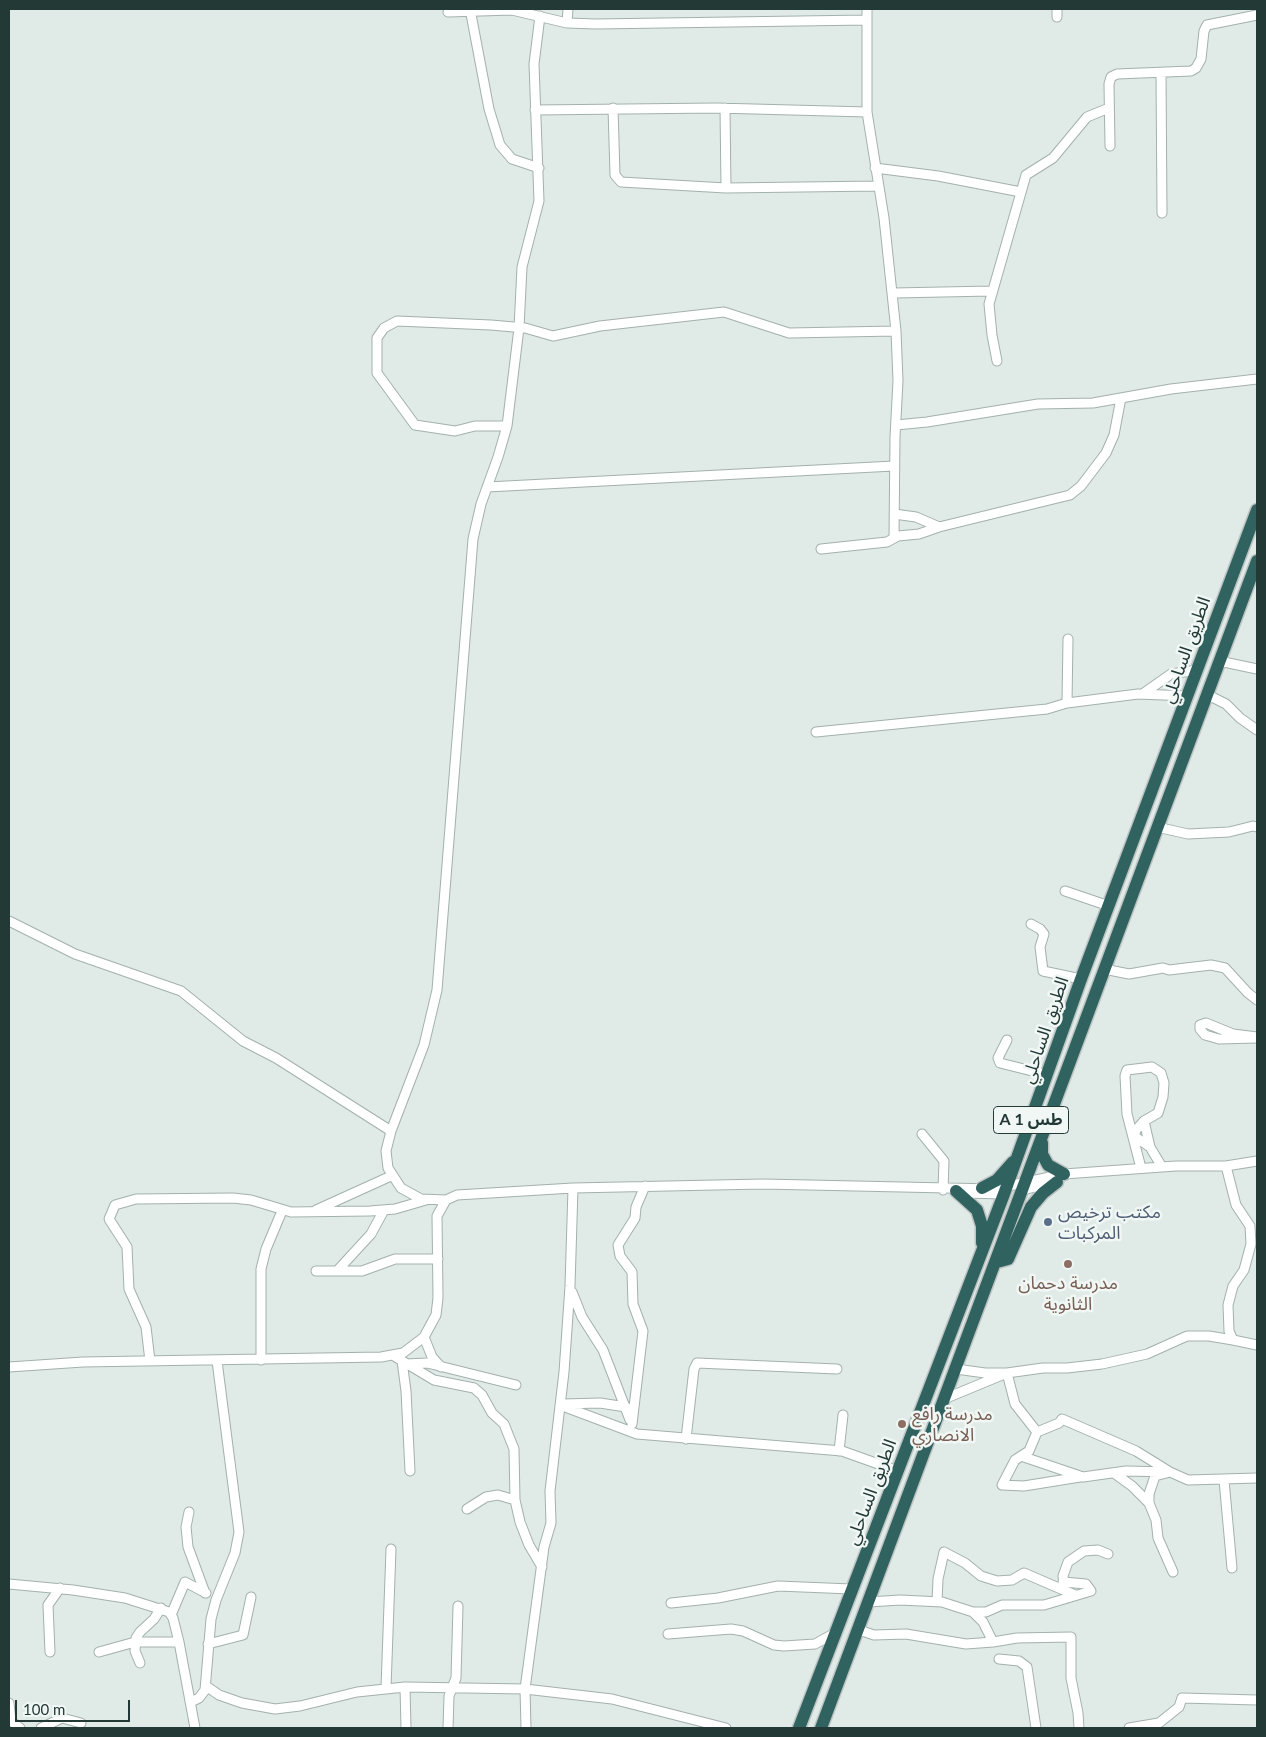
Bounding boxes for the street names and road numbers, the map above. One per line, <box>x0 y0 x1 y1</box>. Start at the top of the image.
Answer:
street label: الطريق الساحلي <box>1157 594 1215 706</box>
street label: الطريق الساحلي <box>1017 974 1073 1086</box>
road number: A 1 طس <box>994 1106 1068 1134</box>
street label: الطريق الساحلي <box>841 1436 901 1548</box>

